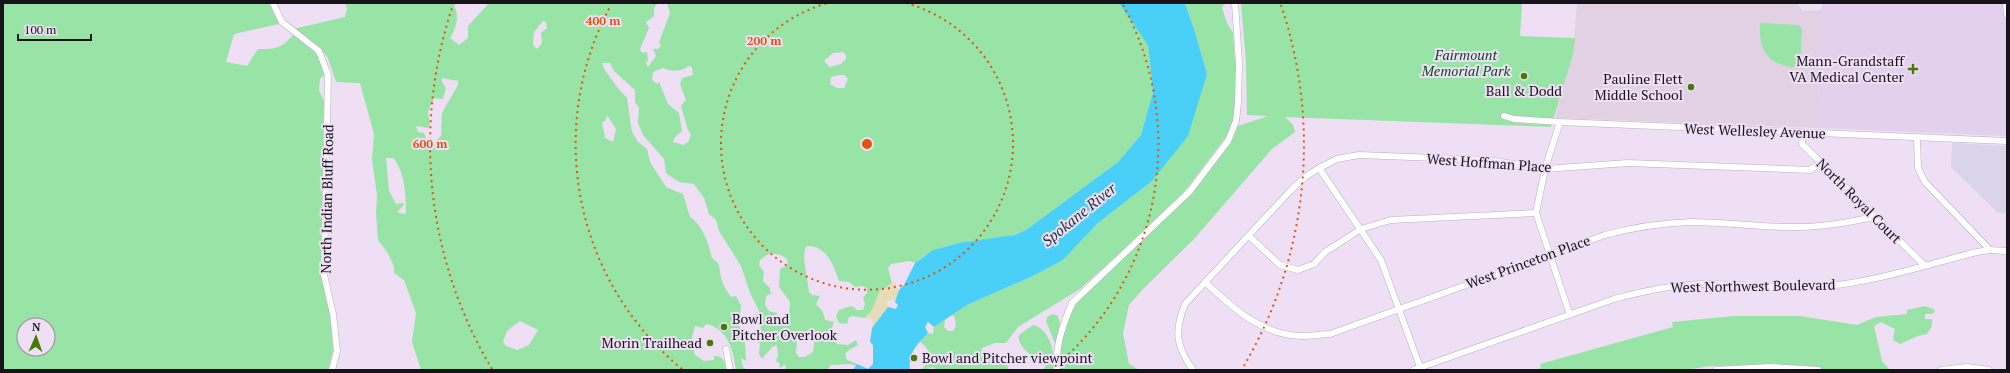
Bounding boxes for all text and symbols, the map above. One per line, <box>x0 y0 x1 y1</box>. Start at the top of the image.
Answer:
text: 400 m <box>586 13 620 28</box>
scale bar <box>18 16 91 42</box>
text: 100 m <box>24 22 57 37</box>
text: 200 m <box>747 33 781 48</box>
park label: Fairmount Memorial Park <box>1421 45 1510 80</box>
place label: Mann-Grandstaff VA Medical Center <box>1789 51 1905 86</box>
marker: Mann-Grandstaff VA Medical Center <box>1907 63 1919 75</box>
place label: Pauline Flett Middle School <box>1595 69 1684 104</box>
marker: Ball & Dodd <box>1519 71 1529 81</box>
place label: Ball & Dodd <box>1486 81 1562 100</box>
marker: Pauline Flett Middle School <box>1686 82 1696 92</box>
street label: West Wellesley Avenue <box>1684 119 1826 142</box>
street label: North Indian Bluff Road <box>316 124 337 274</box>
text: 600 m <box>413 136 447 151</box>
centre of rings <box>860 137 874 151</box>
street label: West Hoffman Place <box>1426 149 1552 176</box>
street label: North Royal Court <box>1813 154 1907 248</box>
water label: Spokane River <box>1037 177 1121 250</box>
street label: West Princeton Place <box>1463 230 1593 293</box>
street label: West Northwest Boulevard <box>1670 275 1836 296</box>
place label: Bowl and Pitcher Overlook <box>732 309 838 344</box>
north arrow <box>16 317 56 357</box>
text: N <box>32 320 41 334</box>
marker: Bowl and Pitcher Overlook <box>719 322 729 332</box>
place label: Morin Trailhead <box>602 333 702 352</box>
marker: Morin Trailhead <box>705 338 715 348</box>
place label: Bowl and Pitcher viewpoint <box>922 348 1094 367</box>
marker: Bowl and Pitcher viewpoint <box>909 353 919 363</box>

